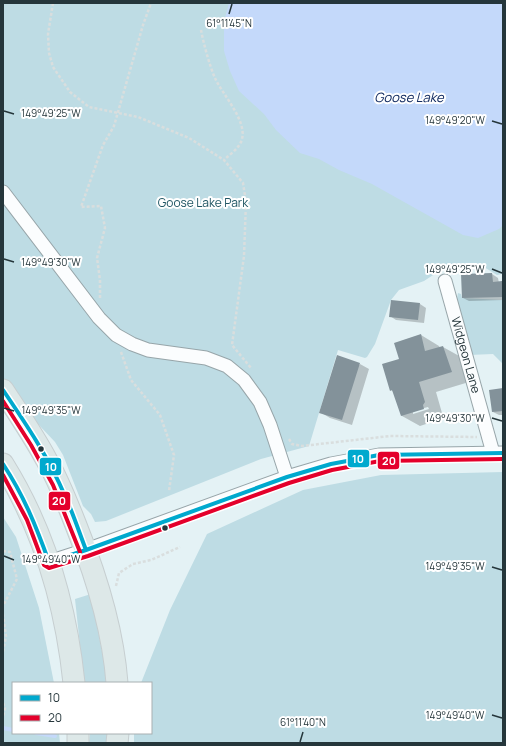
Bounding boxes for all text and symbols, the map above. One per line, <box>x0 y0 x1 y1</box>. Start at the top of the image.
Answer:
text: 61°11'45"N <box>206 16 252 30</box>
water label: Goose Lake <box>374 88 445 106</box>
text: 149°49'25"W <box>21 106 81 120</box>
text: 149°49'20"W <box>425 113 485 127</box>
park label: Goose Lake Park <box>158 194 249 211</box>
text: 149°49'30"W <box>21 255 81 269</box>
text: 149°49'25"W <box>425 262 485 276</box>
street label: Widgeon Lane <box>447 315 485 395</box>
text: 149°49'35"W <box>21 403 81 417</box>
text: 149°49'30"W <box>425 411 485 425</box>
unlabelled marker <box>36 444 46 454</box>
line badge: 10 <box>347 449 370 468</box>
text: 10 <box>352 451 364 466</box>
line badge: 20 <box>377 451 400 470</box>
text: 20 <box>382 453 396 468</box>
line badge: 10 <box>39 457 62 476</box>
text: 10 <box>45 459 57 474</box>
line badge: 20 <box>48 491 71 511</box>
text: 20 <box>52 493 66 508</box>
unlabelled marker <box>160 523 170 533</box>
text: 149°49'40"W <box>22 552 81 566</box>
text: 149°49'35"W <box>425 559 485 573</box>
legend <box>12 682 152 734</box>
text: 10 <box>48 689 60 706</box>
text: 149°49'40"W <box>426 708 485 722</box>
text: 20 <box>48 709 62 726</box>
text: 61°11'40"N <box>280 715 326 729</box>

